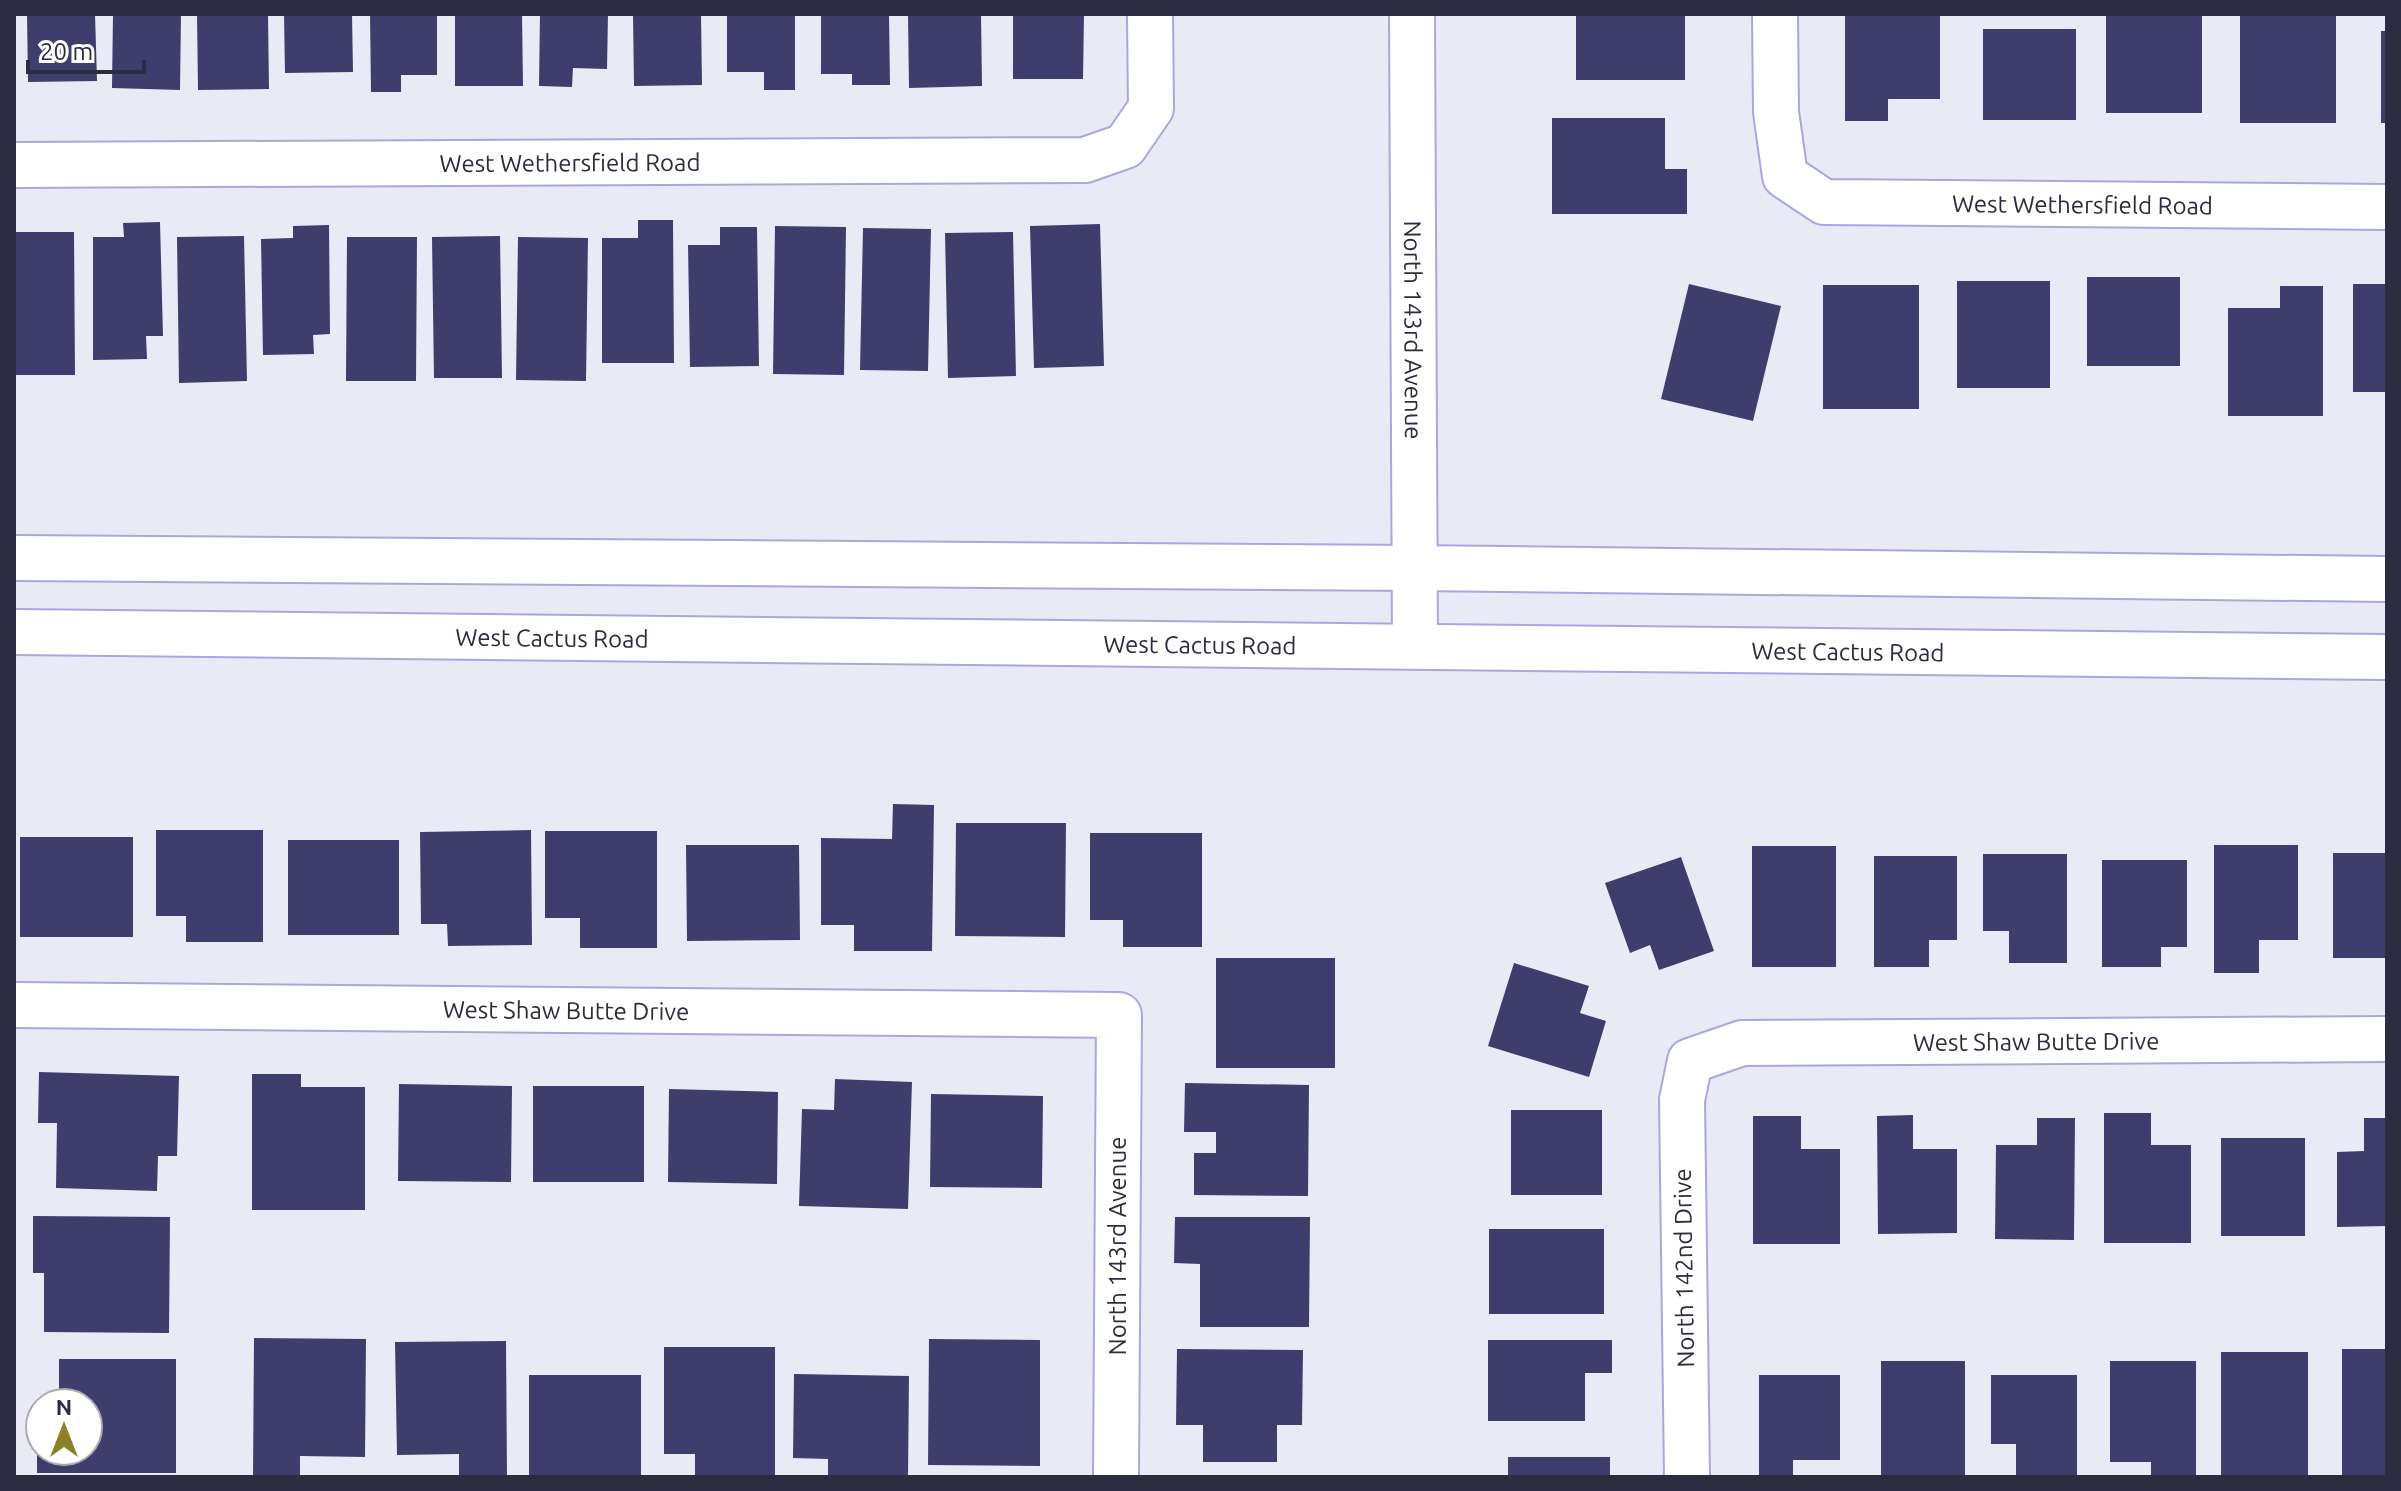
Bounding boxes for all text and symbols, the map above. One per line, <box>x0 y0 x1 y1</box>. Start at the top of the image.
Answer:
scale bar <box>28 24 144 74</box>
text: 20 m <box>40 38 93 65</box>
street label: West Wethersfield Road <box>439 148 701 177</box>
street label: West Wethersfield Road <box>1952 190 2213 219</box>
street label: North 143rd Avenue <box>1399 220 1428 440</box>
street label: West Cactus Road <box>455 623 649 652</box>
street label: West Cactus Road <box>1103 630 1297 659</box>
street label: West Cactus Road <box>1751 637 1945 666</box>
street label: West Shaw Butte Drive <box>443 995 689 1025</box>
street label: West Shaw Butte Drive <box>1913 1027 2159 1055</box>
street label: North 143rd Avenue <box>1104 1137 1131 1355</box>
street label: North 142nd Drive <box>1669 1168 1699 1368</box>
north arrow <box>24 1387 104 1467</box>
text: N <box>56 1394 72 1419</box>

